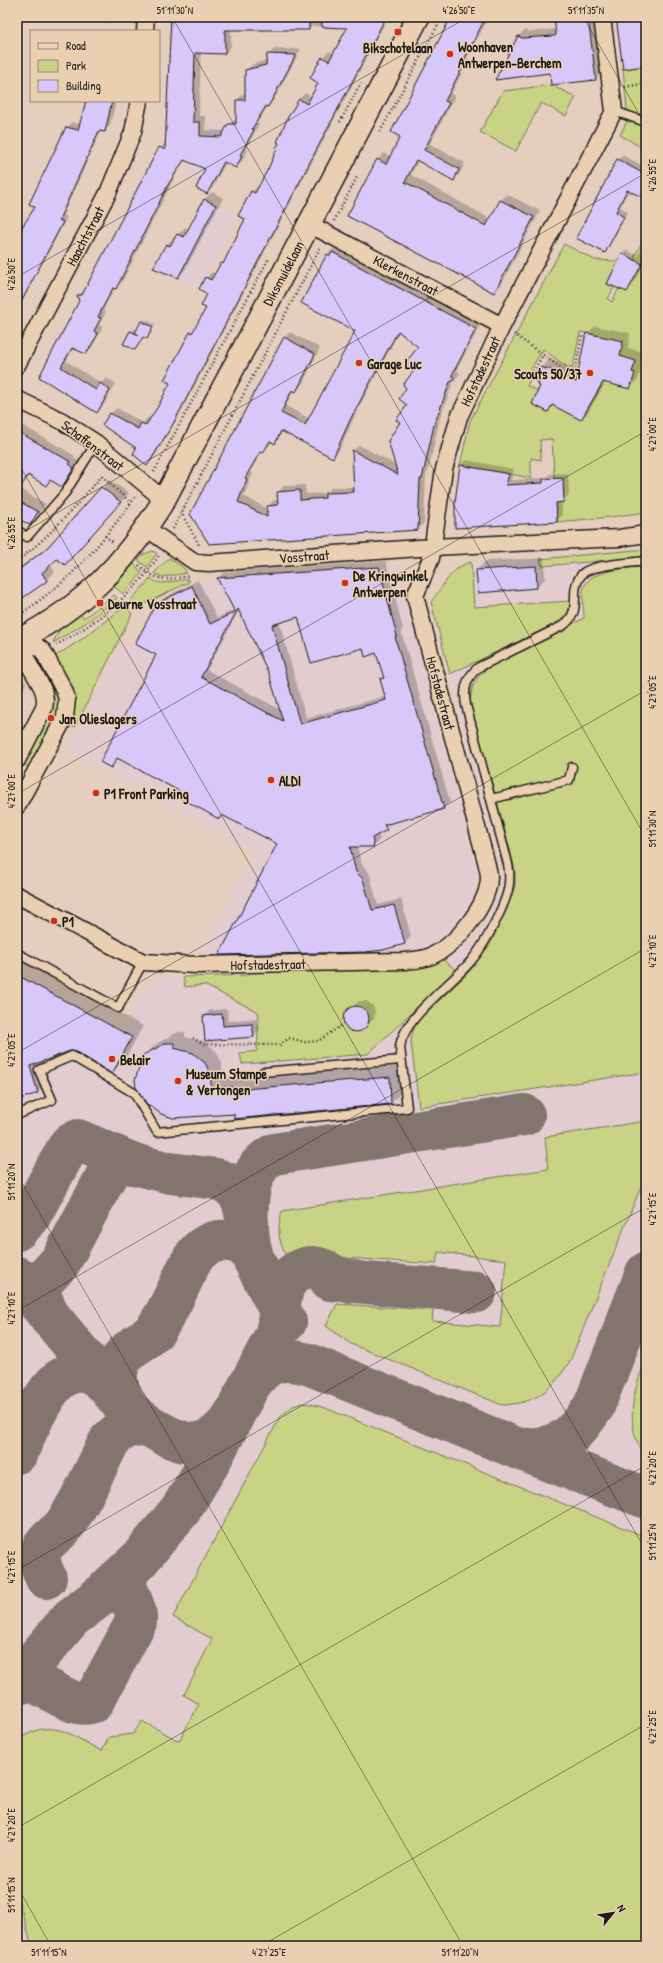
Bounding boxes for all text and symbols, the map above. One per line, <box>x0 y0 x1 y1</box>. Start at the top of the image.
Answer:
text: 51°11'30"N <box>157 4 193 17</box>
text: 4°26'50"E <box>443 4 476 17</box>
text: 51°11'35"N <box>568 4 604 17</box>
marker: Bikschotelaan <box>393 27 403 37</box>
legend <box>30 30 160 102</box>
text: Road <box>66 37 86 54</box>
place label: Woonhaven Antwerpen-Berchem <box>458 37 562 74</box>
place label: Bikschotelaan <box>363 38 433 57</box>
marker: Woonhaven Antwerpen-Berchem <box>445 49 455 59</box>
text: Park <box>66 57 86 74</box>
text: Building <box>66 77 101 94</box>
text: 4°26'55"E <box>646 158 659 191</box>
street label: Haachtstraat <box>61 203 109 269</box>
street label: Diksmuidelaan <box>258 237 308 309</box>
street label: Klerkenstraat <box>370 250 442 300</box>
text: 4°26'50"E <box>5 257 18 290</box>
street label: Hofstadestraat <box>455 333 505 409</box>
place label: Garage Luc <box>367 354 422 375</box>
marker: Garage Luc <box>354 358 364 368</box>
place label: Scouts 50/37 <box>514 364 582 383</box>
marker: Scouts 50/37 <box>585 368 595 378</box>
street label: Schaffenstraat <box>58 415 128 475</box>
text: 4°27'00"E <box>646 417 659 451</box>
text: 4°26'55"E <box>5 516 18 549</box>
street label: Vosstraat <box>278 545 330 567</box>
place label: De Kringwinkel Antwerpen <box>353 566 428 603</box>
marker: De Kringwinkel Antwerpen <box>340 578 350 588</box>
place label: Deurne Vosstraat <box>108 594 198 613</box>
marker: Deurne Vosstraat <box>95 598 105 608</box>
street label: Hofstadestraat <box>422 654 460 732</box>
text: 4°27'05"E <box>646 675 659 709</box>
place label: Jan Olieslagers <box>59 709 137 730</box>
marker: Jan Olieslagers <box>46 713 56 723</box>
place label: ALDI <box>279 771 301 790</box>
text: 4°27'00"E <box>5 774 18 808</box>
marker: ALDI <box>266 775 276 785</box>
place label: P1 Front Parking <box>104 784 189 805</box>
marker: P1 Front Parking <box>91 788 101 798</box>
text: 51°11'30"N <box>646 811 659 847</box>
place label: P1 <box>62 912 74 931</box>
marker: P1 <box>49 916 59 926</box>
text: 4°27'10"E <box>646 934 659 967</box>
street label: Hofstadestraat <box>230 954 306 974</box>
text: 4°27'05"E <box>5 1033 18 1067</box>
place label: Belair <box>120 1050 151 1069</box>
marker: Belair <box>107 1054 117 1064</box>
place label: Museum Stampe & Vertongen <box>186 1064 267 1101</box>
marker: Museum Stampe & Vertongen <box>173 1076 183 1086</box>
text: 51°11'20"N <box>5 1164 18 1200</box>
text: 4°27'15"E <box>646 1192 659 1225</box>
text: 4°27'10"E <box>5 1291 18 1324</box>
text: 4°27'20"E <box>646 1450 659 1485</box>
text: 51°11'25"N <box>646 1524 659 1560</box>
text: 4°27'15"E <box>5 1550 18 1583</box>
text: 4°27'25"E <box>646 1710 659 1744</box>
text: 4°27'20"E <box>5 1807 18 1842</box>
text: 51°11'15"N <box>5 1877 18 1913</box>
north arrow <box>593 1893 633 1933</box>
text: N <box>614 1902 629 1914</box>
text: 51°11'15"N <box>31 1946 67 1959</box>
text: 4°27'25"E <box>252 1946 286 1959</box>
text: 51°11'20"N <box>442 1946 478 1959</box>

